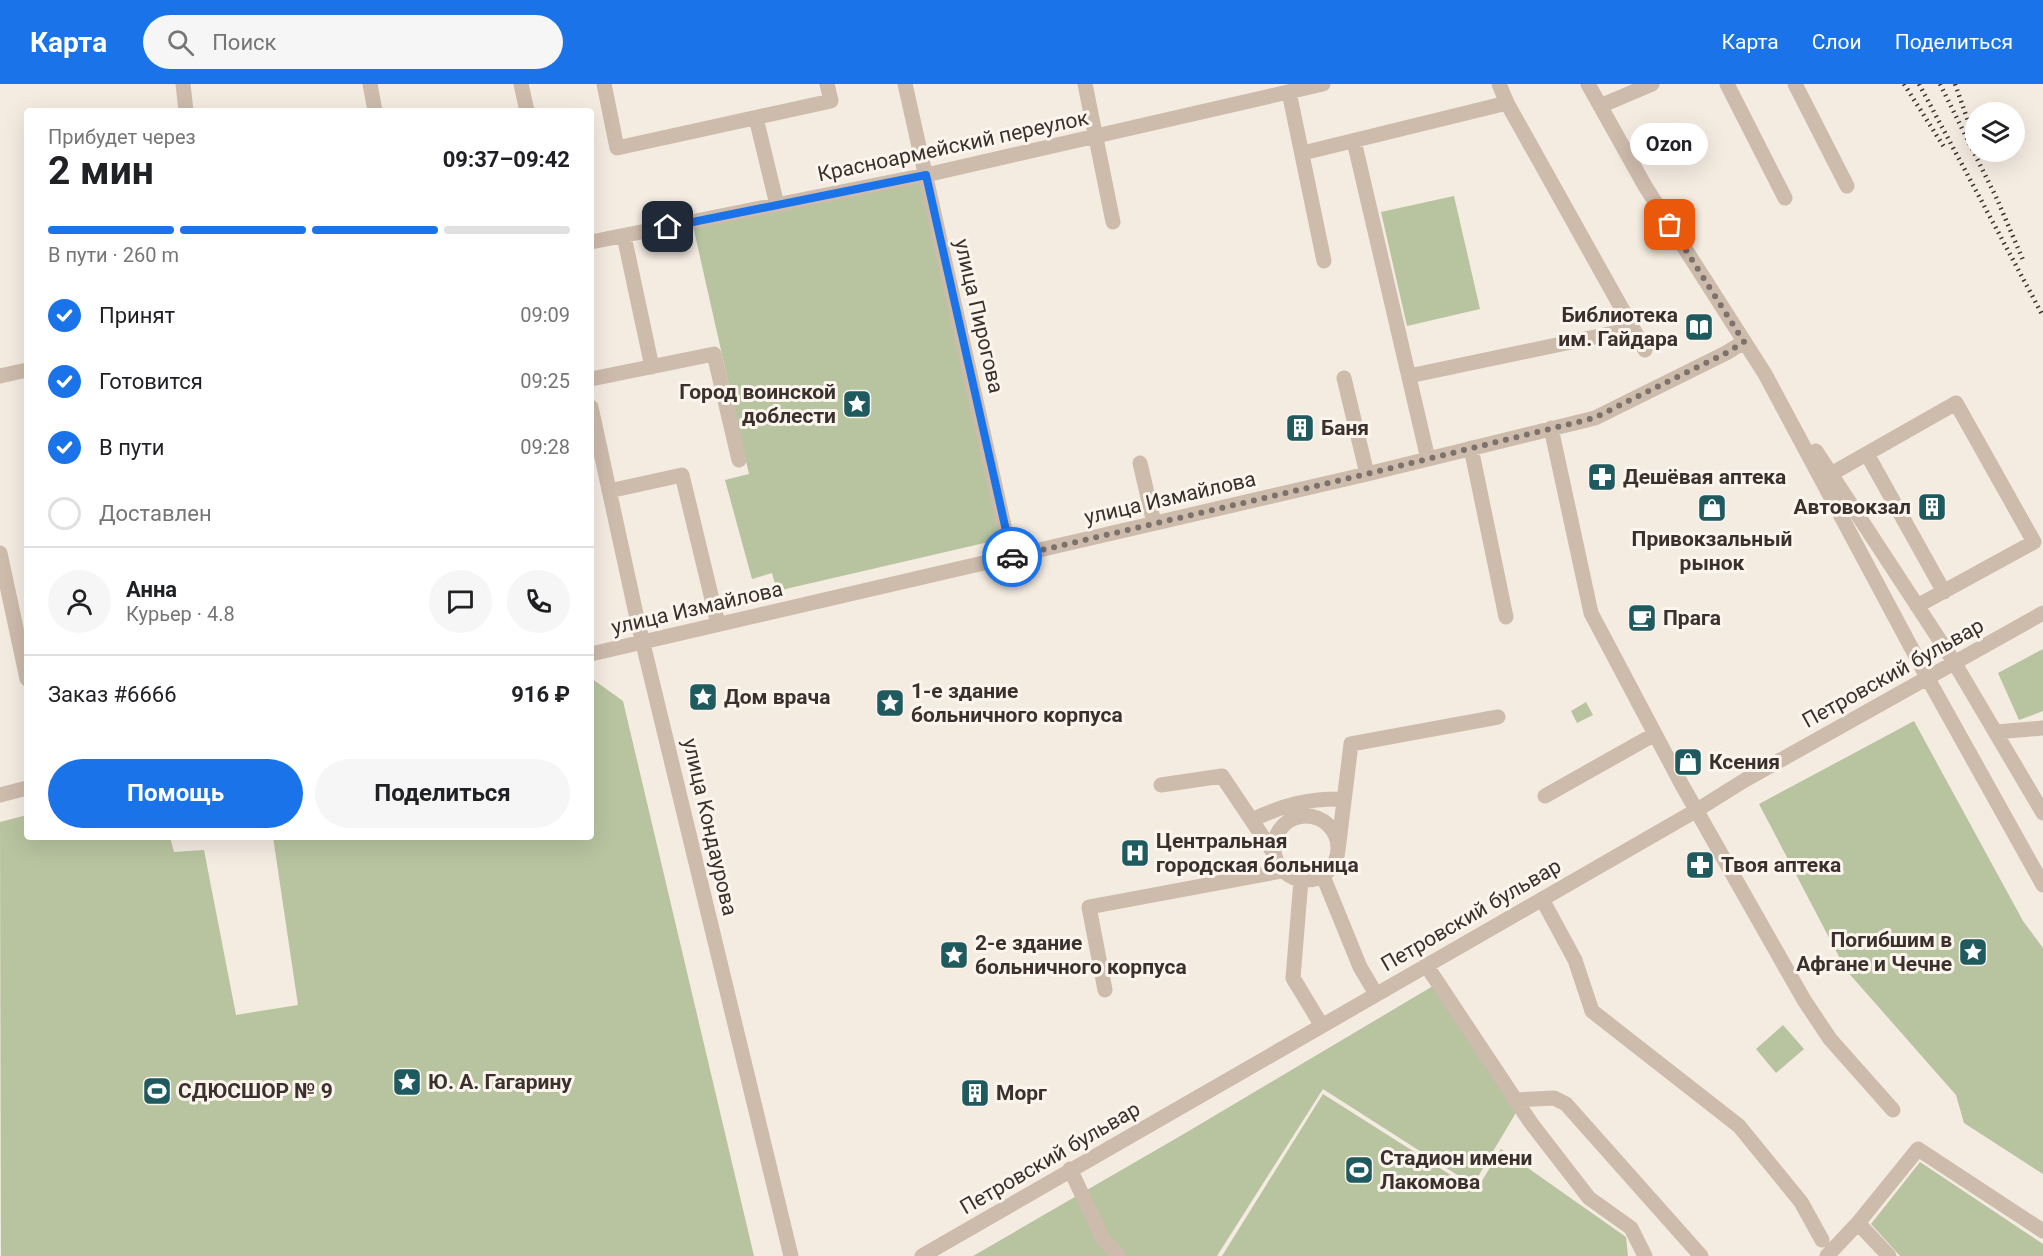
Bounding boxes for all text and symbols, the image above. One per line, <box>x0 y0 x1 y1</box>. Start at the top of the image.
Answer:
search box <box>143 15 563 69</box>
text: Карта <box>30 26 107 59</box>
icon: search <box>164 26 197 59</box>
text: Поиск <box>212 30 277 55</box>
text: Карта <box>1722 30 1779 54</box>
text: Слои <box>1812 30 1862 54</box>
text: Поделиться <box>1895 30 2013 54</box>
map controls <box>1965 102 2025 162</box>
button: layers <box>1965 102 2025 162</box>
street label: Красноармейский переулок <box>815 105 1091 186</box>
callout: Ozon <box>1631 123 1709 165</box>
text: Прибудет через <box>48 125 196 149</box>
text: Ozon <box>1646 132 1692 156</box>
text: 09:37–09:42 <box>443 147 570 172</box>
text: 2 мин <box>48 148 154 194</box>
pin <box>1644 199 1695 250</box>
pin <box>642 201 693 252</box>
icon: bag <box>1653 208 1686 241</box>
icon: home <box>651 210 684 243</box>
street label: улица Пирогова <box>950 236 1008 396</box>
text: В пути · 260 m <box>48 243 179 267</box>
icon: check <box>48 299 81 332</box>
text: Принят <box>99 303 175 328</box>
text: 09:09 <box>520 303 570 327</box>
place label: Библиотека им. Гайдара <box>1558 303 1678 351</box>
library icon: Библиотека им. Гайдара <box>1683 311 1715 343</box>
icon: check <box>48 365 81 398</box>
text: Готовится <box>99 369 203 394</box>
text: 09:25 <box>520 369 570 393</box>
place label: Город воинской доблести <box>679 380 836 428</box>
place icon: Город воинской доблести <box>841 388 873 420</box>
building icon: Баня <box>1284 412 1316 444</box>
place label: Баня <box>1321 416 1369 440</box>
icon: check <box>48 431 81 464</box>
text: В пути <box>99 435 165 460</box>
text: 09:28 <box>520 435 570 459</box>
pharmacy icon: Дешёвая аптека <box>1586 461 1618 493</box>
place label: Дешёвая аптека <box>1623 465 1786 489</box>
street label: улица Измайлова <box>1082 467 1258 529</box>
building icon: Автовокзал <box>1916 491 1948 523</box>
shop icon: Привокзальный рынок <box>1696 492 1728 524</box>
place label: Автовокзал <box>1793 495 1911 519</box>
text: Доставлен <box>99 501 212 526</box>
courier <box>982 527 1042 587</box>
place label: Привокзальный рынок <box>1632 527 1792 575</box>
icon: car <box>996 541 1029 574</box>
button: person <box>48 570 111 633</box>
button: chat <box>429 570 492 633</box>
button: phone <box>507 570 570 633</box>
text: Анна <box>126 577 177 602</box>
street label: улица Измайлова <box>609 577 785 639</box>
text: Курьер · 4.8 <box>126 602 235 626</box>
cafe icon: Прага <box>1626 602 1658 634</box>
place label: Прага <box>1663 606 1721 630</box>
street label: Петровский бульвар <box>1798 613 1988 733</box>
place label: 1-е здание больничного корпуса <box>911 679 1123 727</box>
place icon: Дом врача <box>687 681 719 713</box>
text: Заказ #6666 <box>48 682 177 707</box>
text: 916 ₽ <box>511 682 570 707</box>
place label: Дом врача <box>724 685 830 709</box>
place icon: 1-е здание больничного корпуса <box>874 687 906 719</box>
street label: улица Кондаурова <box>678 736 742 918</box>
shop icon: Ксения <box>1672 746 1704 778</box>
place label: Ксения <box>1709 750 1780 774</box>
button: Помощь <box>48 759 303 828</box>
button: Поделиться <box>315 759 570 828</box>
place label: Центральная городская больница <box>1156 829 1359 877</box>
hospital icon: Центральная городская больница <box>1119 837 1151 869</box>
pharmacy icon: Твоя аптека <box>1684 849 1716 881</box>
place label: Твоя аптека <box>1721 853 1841 877</box>
street label: Петровский бульвар <box>1377 854 1565 976</box>
place label: Погибшим в Афгане и Чечне <box>1796 928 1952 976</box>
place label: 2-е здание больничного корпуса <box>975 931 1187 979</box>
place icon: Погибшим в Афгане и Чечне <box>1957 936 1989 968</box>
place icon: 2-е здание больничного корпуса <box>938 939 970 971</box>
place icon: Ю. А. Гагарину <box>391 1066 423 1098</box>
place label: Ю. А. Гагарину <box>428 1070 572 1094</box>
sports icon: СДЮСШОР № 9 <box>141 1075 173 1107</box>
building icon: Морг <box>959 1077 991 1109</box>
place label: СДЮСШОР № 9 <box>178 1079 333 1103</box>
place label: Морг <box>996 1081 1047 1105</box>
street label: Петровский бульвар <box>956 1097 1144 1219</box>
place label: Стадион имени Лакомова <box>1380 1146 1532 1194</box>
sports icon: Стадион имени Лакомова <box>1343 1154 1375 1186</box>

